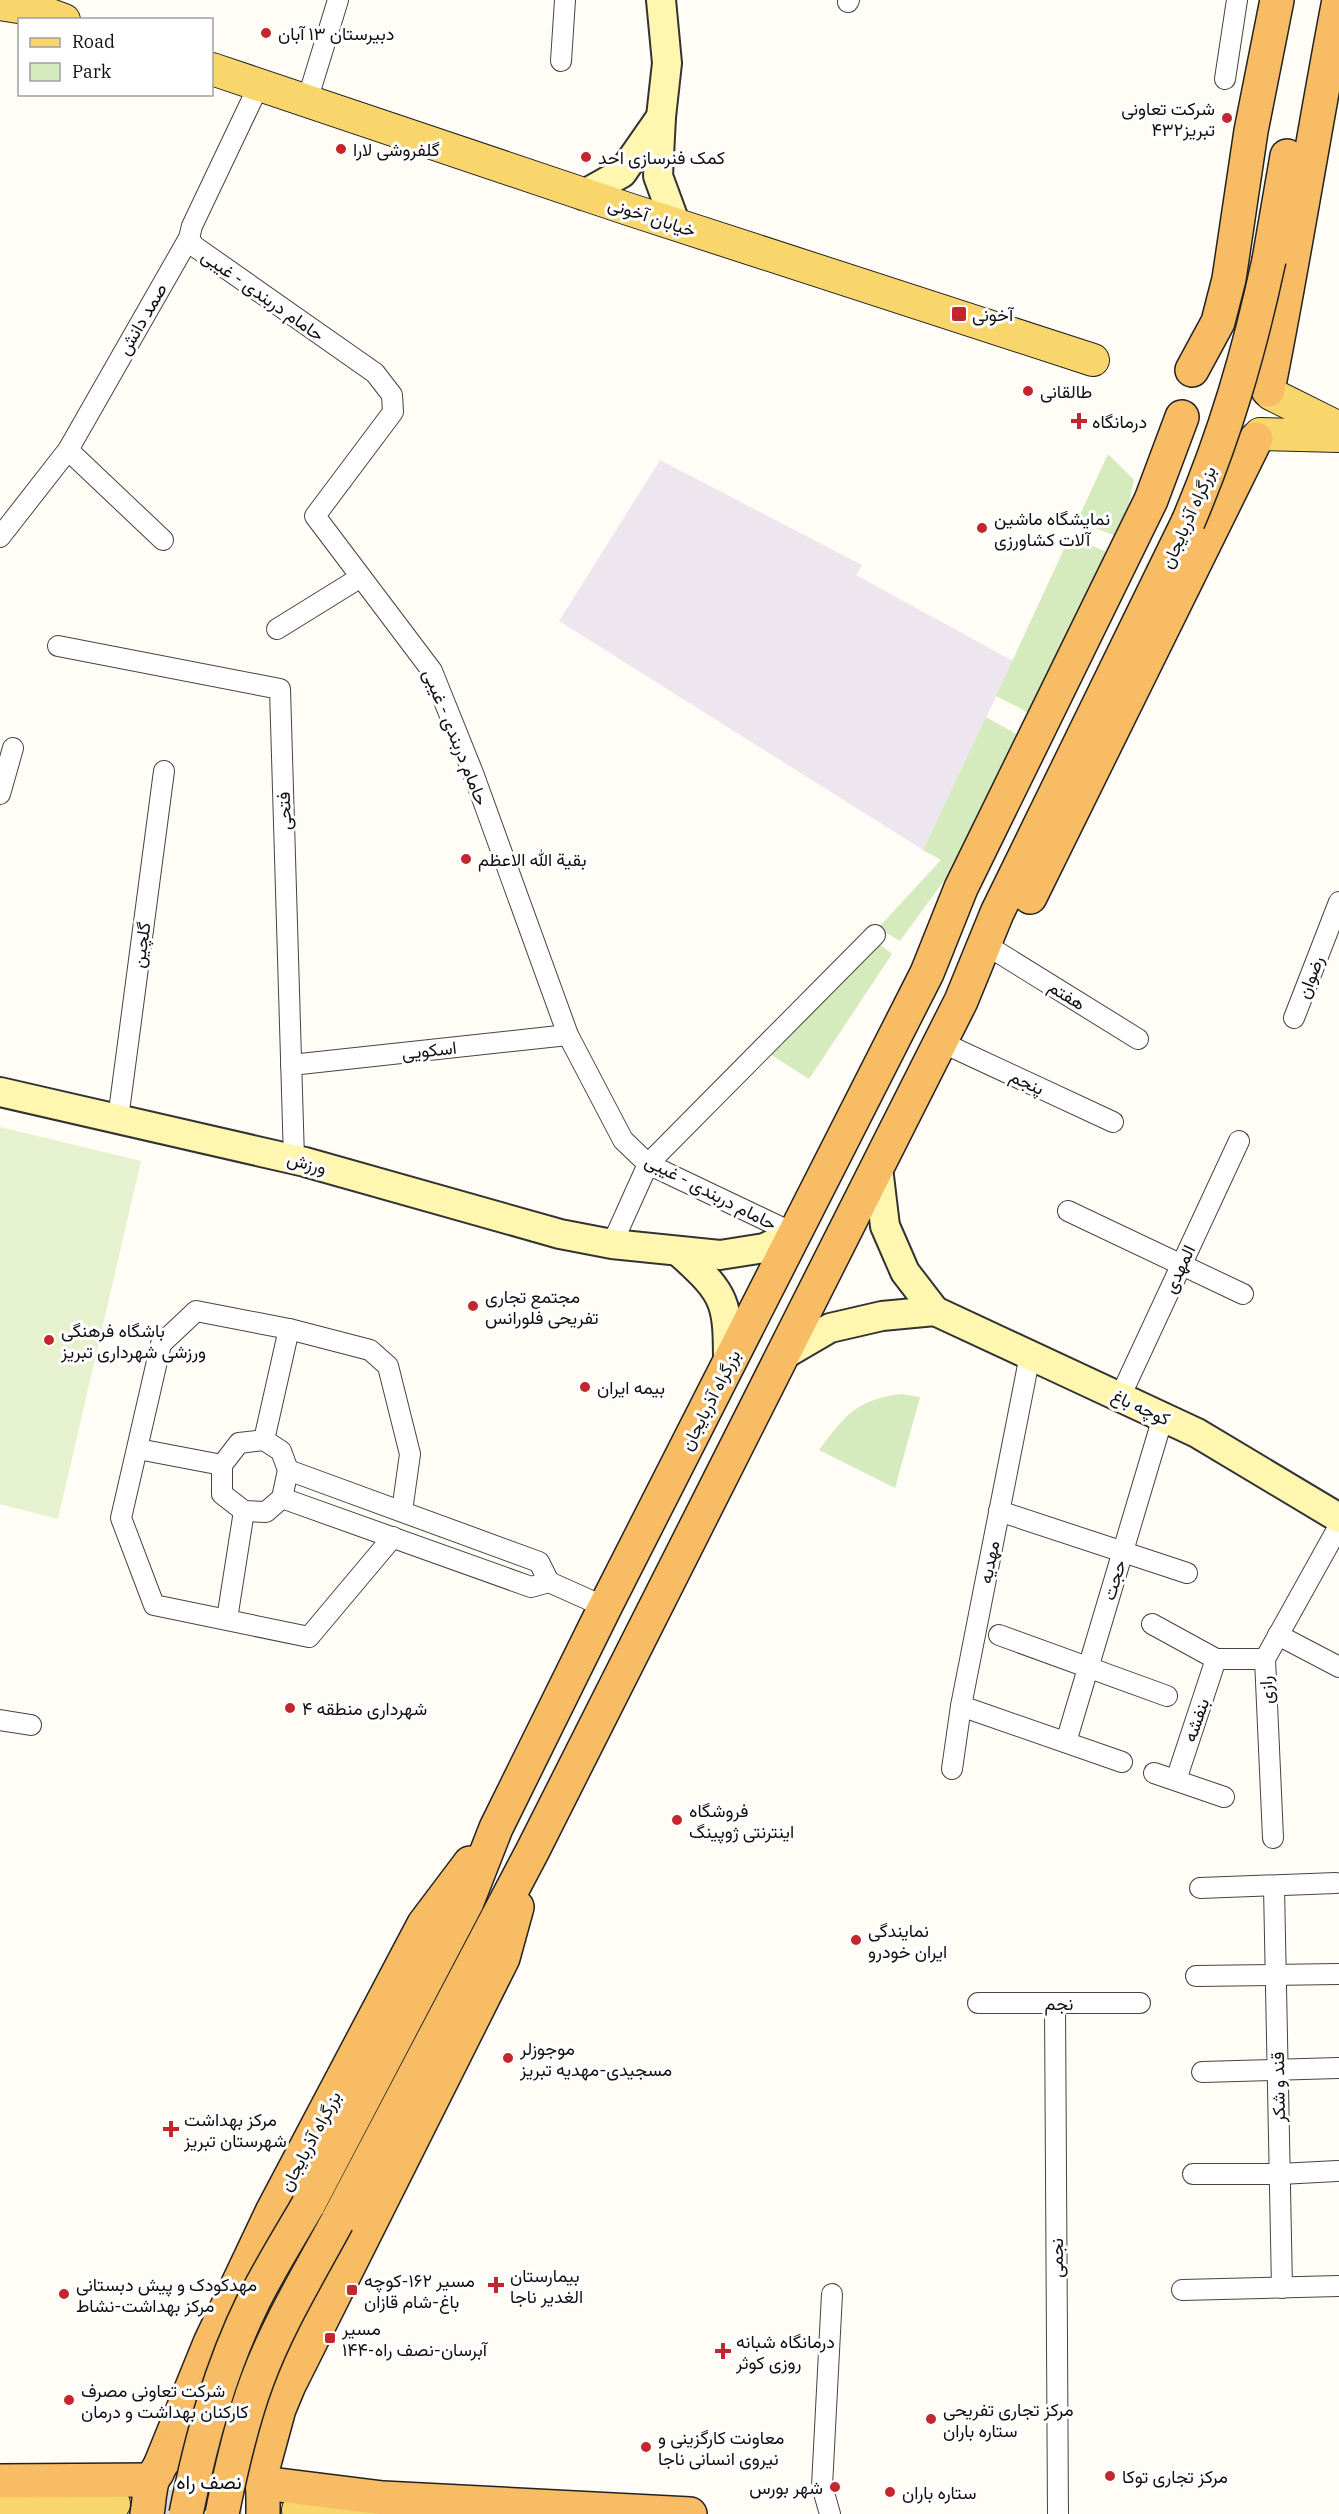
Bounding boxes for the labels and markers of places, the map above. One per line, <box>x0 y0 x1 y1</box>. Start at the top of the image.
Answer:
place label: دبیرستان ۱۳ آبان <box>278 22 394 45</box>
marker: دبیرستان ۱۳ آبان <box>259 26 273 40</box>
place label: شرکت تعاونی ۴۳۲تبریز <box>1121 97 1215 141</box>
marker: شرکت تعاونی ۴۳۲تبریز <box>1220 111 1234 125</box>
place label: گلفروشی لارا <box>353 138 440 161</box>
marker: گلفروشی لارا <box>334 142 348 156</box>
place label: کمک فنرسازی احد <box>598 146 725 169</box>
marker: کمک فنرسازی احد <box>579 150 593 164</box>
place label: آخونی <box>972 303 1015 326</box>
marker: آخونی <box>950 305 968 323</box>
place label: طالقانی <box>1040 380 1092 403</box>
marker: طالقانی <box>1021 384 1035 398</box>
place label: درمانگاه <box>1092 410 1147 433</box>
marker: درمانگاه <box>1070 412 1088 430</box>
place label: نمایشگاه ماشین آلات کشاورزی <box>994 507 1110 551</box>
marker: نمایشگاه ماشین آلات کشاورزی <box>975 521 989 535</box>
place label: بقیة الله الاعظم <box>478 848 587 872</box>
marker: بقیة الله الاعظم <box>459 852 473 866</box>
place label: مجتمع تجاری تفریحی فلورانس <box>485 1285 599 1329</box>
marker: مجتمع تجاری تفریحی فلورانس <box>466 1299 480 1313</box>
place label: باشگاه فرهنگی ورزشی شهرداری تبریز <box>60 1319 206 1363</box>
marker: باشگاه فرهنگی ورزشی شهرداری تبریز <box>42 1333 56 1347</box>
place label: بیمه ایران <box>597 1376 665 1399</box>
marker: بیمه ایران <box>578 1380 592 1394</box>
place label: شهرداری منطقه ۴ <box>302 1697 427 1720</box>
marker: شهرداری منطقه ۴ <box>283 1701 297 1715</box>
place label: فروشگاه اینترنتی ژوپینگ <box>689 1799 794 1844</box>
marker: فروشگاه اینترنتی ژوپینگ <box>670 1813 684 1827</box>
place label: نمایندگی ایران خودرو <box>868 1919 947 1963</box>
marker: نمایندگی ایران خودرو <box>849 1933 863 1947</box>
place label: موجوزلر مسجیدی-مهدیه تبریز <box>519 2037 672 2081</box>
marker: موجوزلر مسجیدی-مهدیه تبریز <box>501 2051 515 2065</box>
place label: مرکز بهداشت شهرستان تبریز <box>183 2108 287 2152</box>
marker: مرکز بهداشت شهرستان تبریز <box>162 2120 180 2138</box>
place label: بیمارستان الغدیر ناجا <box>510 2264 583 2308</box>
place label: مسیر ۱۶۲-کوچه باغ-شام قازان <box>364 2269 475 2314</box>
place label: مهدکودک و پیش دبستانی مرکز بهداشت-نشاط <box>76 2273 257 2317</box>
marker: بیمارستان الغدیر ناجا <box>487 2276 505 2294</box>
marker: مسیر ۱۶۲-کوچه باغ-شام قازان <box>345 2283 359 2297</box>
marker: مهدکودک و پیش دبستانی مرکز بهداشت-نشاط <box>57 2287 71 2301</box>
place label: مسیر ۱۴۴-آبرسان-نصف راه <box>341 2317 489 2361</box>
place label: درمانگاه شبانه روزی کوثر <box>735 2330 835 2374</box>
marker: مسیر ۱۴۴-آبرسان-نصف راه <box>323 2331 337 2345</box>
marker: درمانگاه شبانه روزی کوثر <box>714 2342 732 2360</box>
place label: شرکت تعاونی مصرف کارکنان بهداشت و درمان <box>81 2379 248 2423</box>
marker: شرکت تعاونی مصرف کارکنان بهداشت و درمان <box>62 2393 76 2407</box>
place label: مرکز تجاری تفریحی ستاره باران <box>943 2398 1074 2442</box>
marker: مرکز تجاری تفریحی ستاره باران <box>924 2412 938 2426</box>
place label: معاونت کارگزینی و نیروی انسانی ناجا <box>658 2426 784 2470</box>
marker: معاونت کارگزینی و نیروی انسانی ناجا <box>639 2440 653 2454</box>
place label: مرکز تجاری توکا <box>1122 2465 1228 2488</box>
marker: مرکز تجاری توکا <box>1103 2469 1117 2483</box>
place label: شهر بورس <box>749 2476 823 2499</box>
marker: شهر بورس <box>828 2480 842 2494</box>
place label: ستاره باران <box>902 2481 976 2504</box>
marker: ستاره باران <box>883 2485 897 2499</box>

